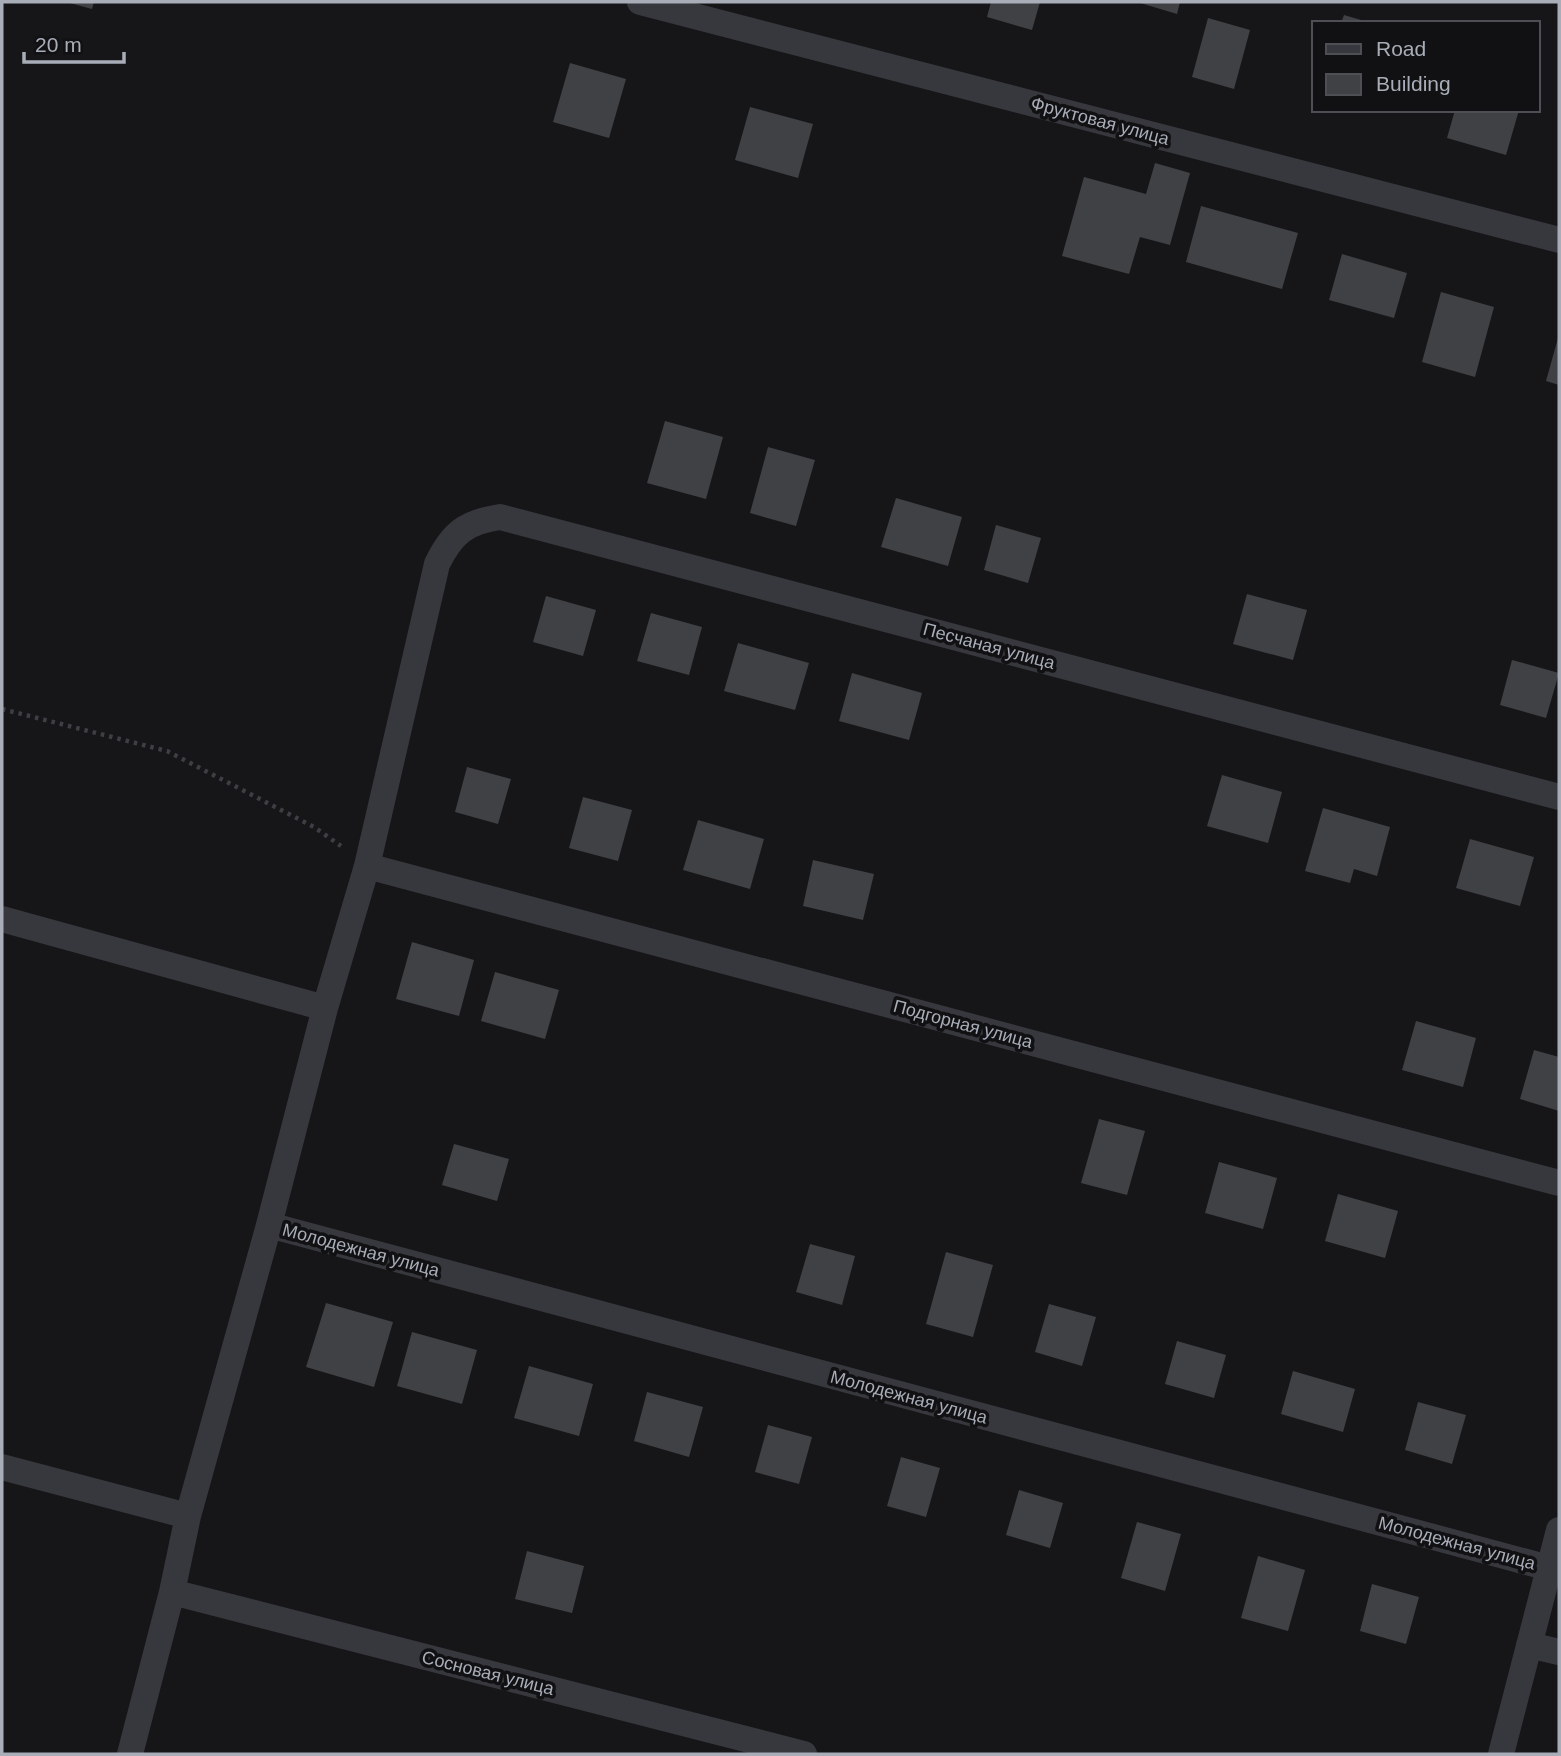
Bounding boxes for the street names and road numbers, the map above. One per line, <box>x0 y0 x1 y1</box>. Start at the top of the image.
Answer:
street label: Фруктовая улица <box>1029 93 1172 149</box>
street label: Песчаная улица <box>921 619 1058 673</box>
street label: Подгорная улица <box>891 996 1036 1052</box>
street label: Молодежная улица <box>280 1219 443 1281</box>
street label: Молодежная улица <box>828 1366 991 1428</box>
street label: Молодежная улица <box>1376 1512 1539 1574</box>
street label: Сосновая улица <box>420 1647 557 1699</box>

